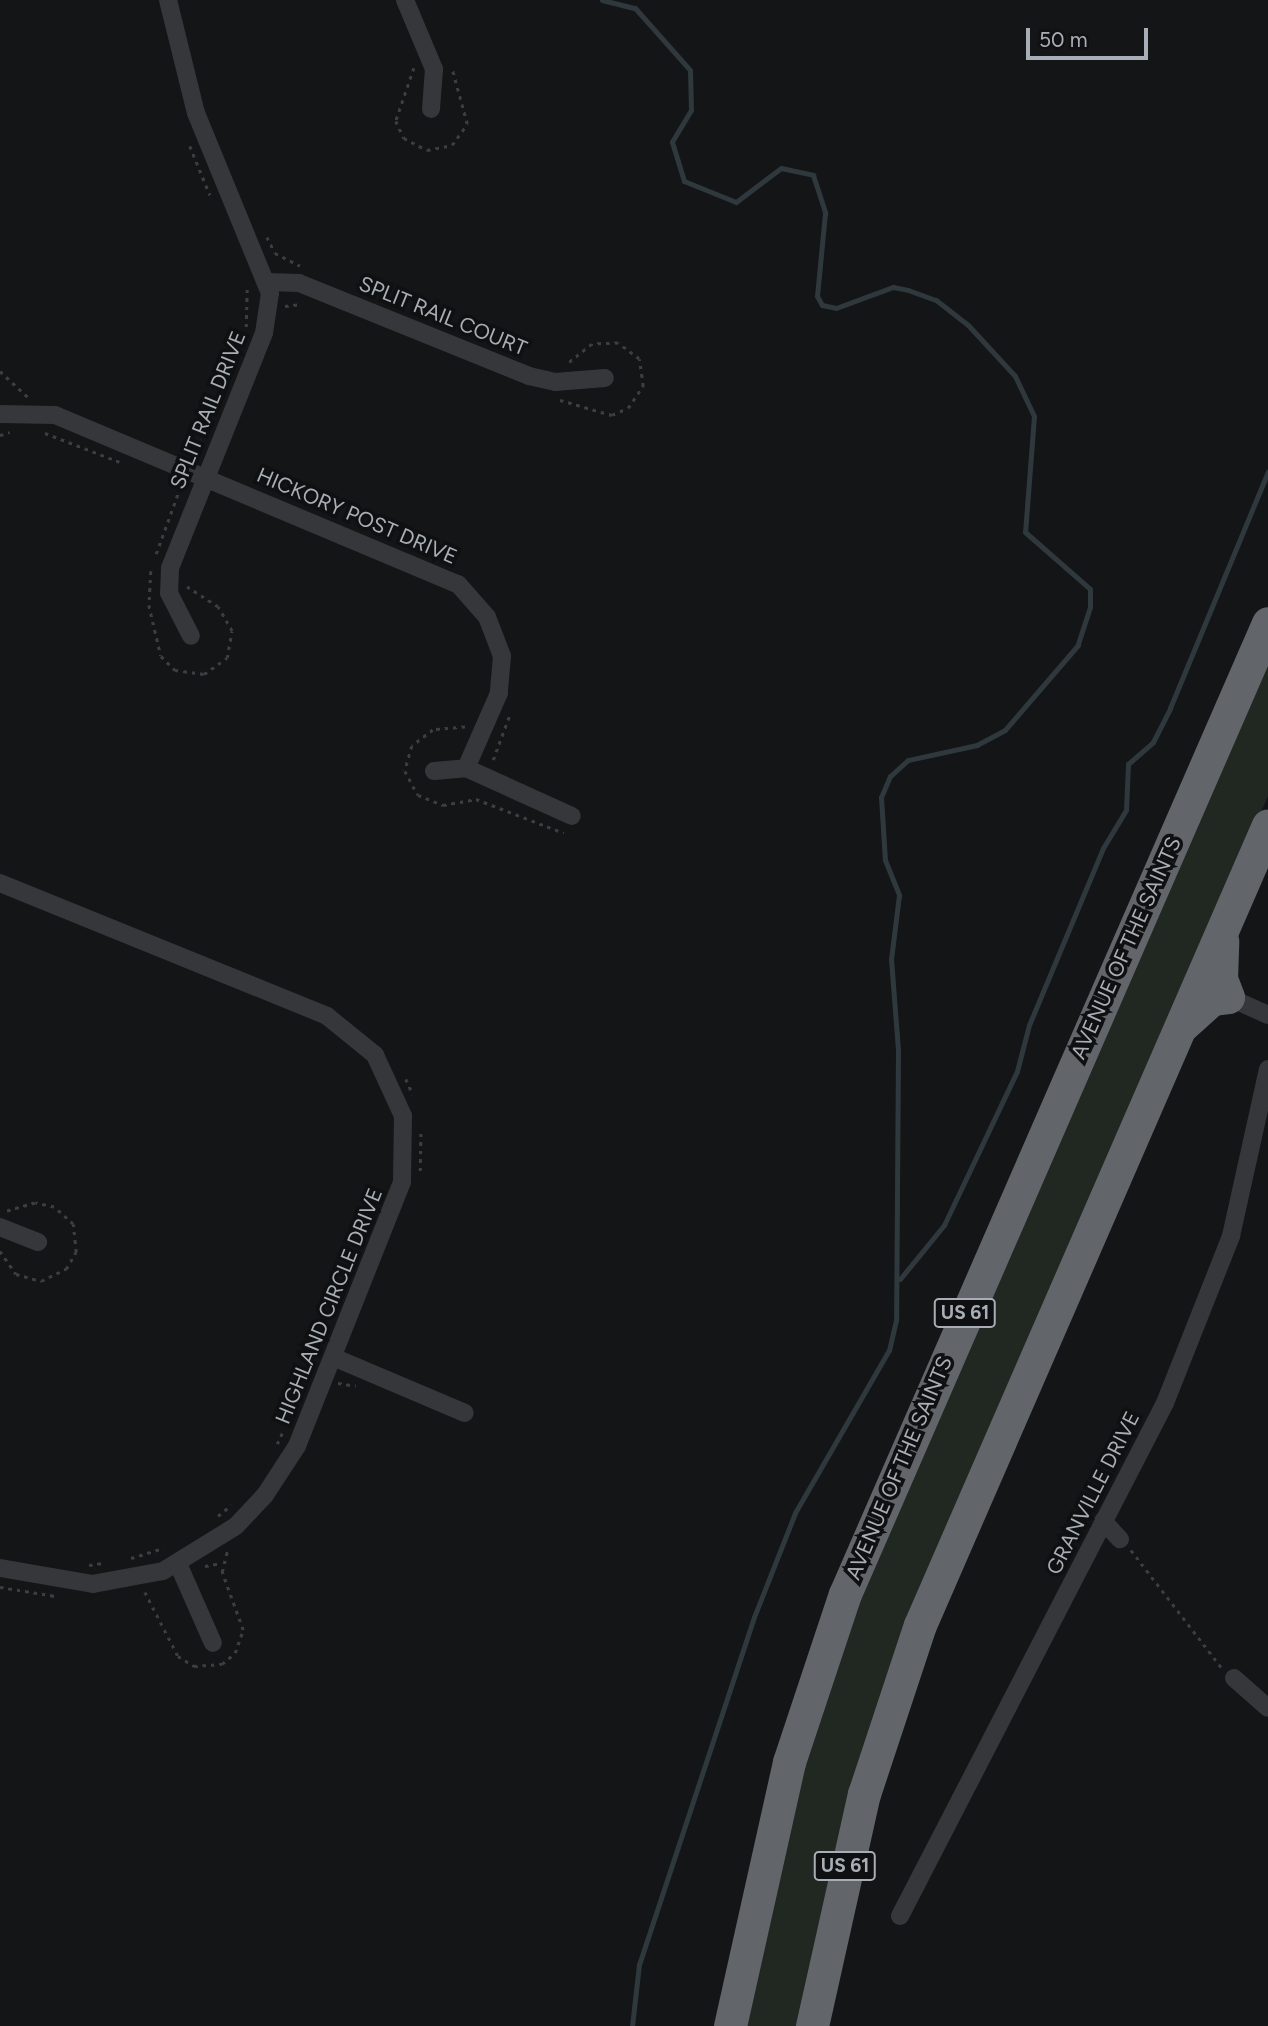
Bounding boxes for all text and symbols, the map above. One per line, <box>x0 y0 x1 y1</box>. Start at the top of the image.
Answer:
scale bar <box>1030 14 1152 58</box>
text: 50 m <box>1039 27 1088 52</box>
street label: SPLIT RAIL COURT <box>355 271 531 361</box>
street label: SPLIT RAIL DRIVE <box>165 327 251 493</box>
street label: HICKORY POST DRIVE <box>253 462 461 570</box>
street label: AVENUE OF THE SAINTS <box>1066 833 1186 1063</box>
street label: HIGHLAND CIRCLE DRIVE <box>270 1184 388 1428</box>
road number: US 61 <box>934 1298 996 1329</box>
street label: AVENUE OF THE SAINTS <box>840 1352 958 1584</box>
street label: GRANVILLE DRIVE <box>1041 1407 1145 1579</box>
road number: US 61 <box>814 1850 876 1882</box>

